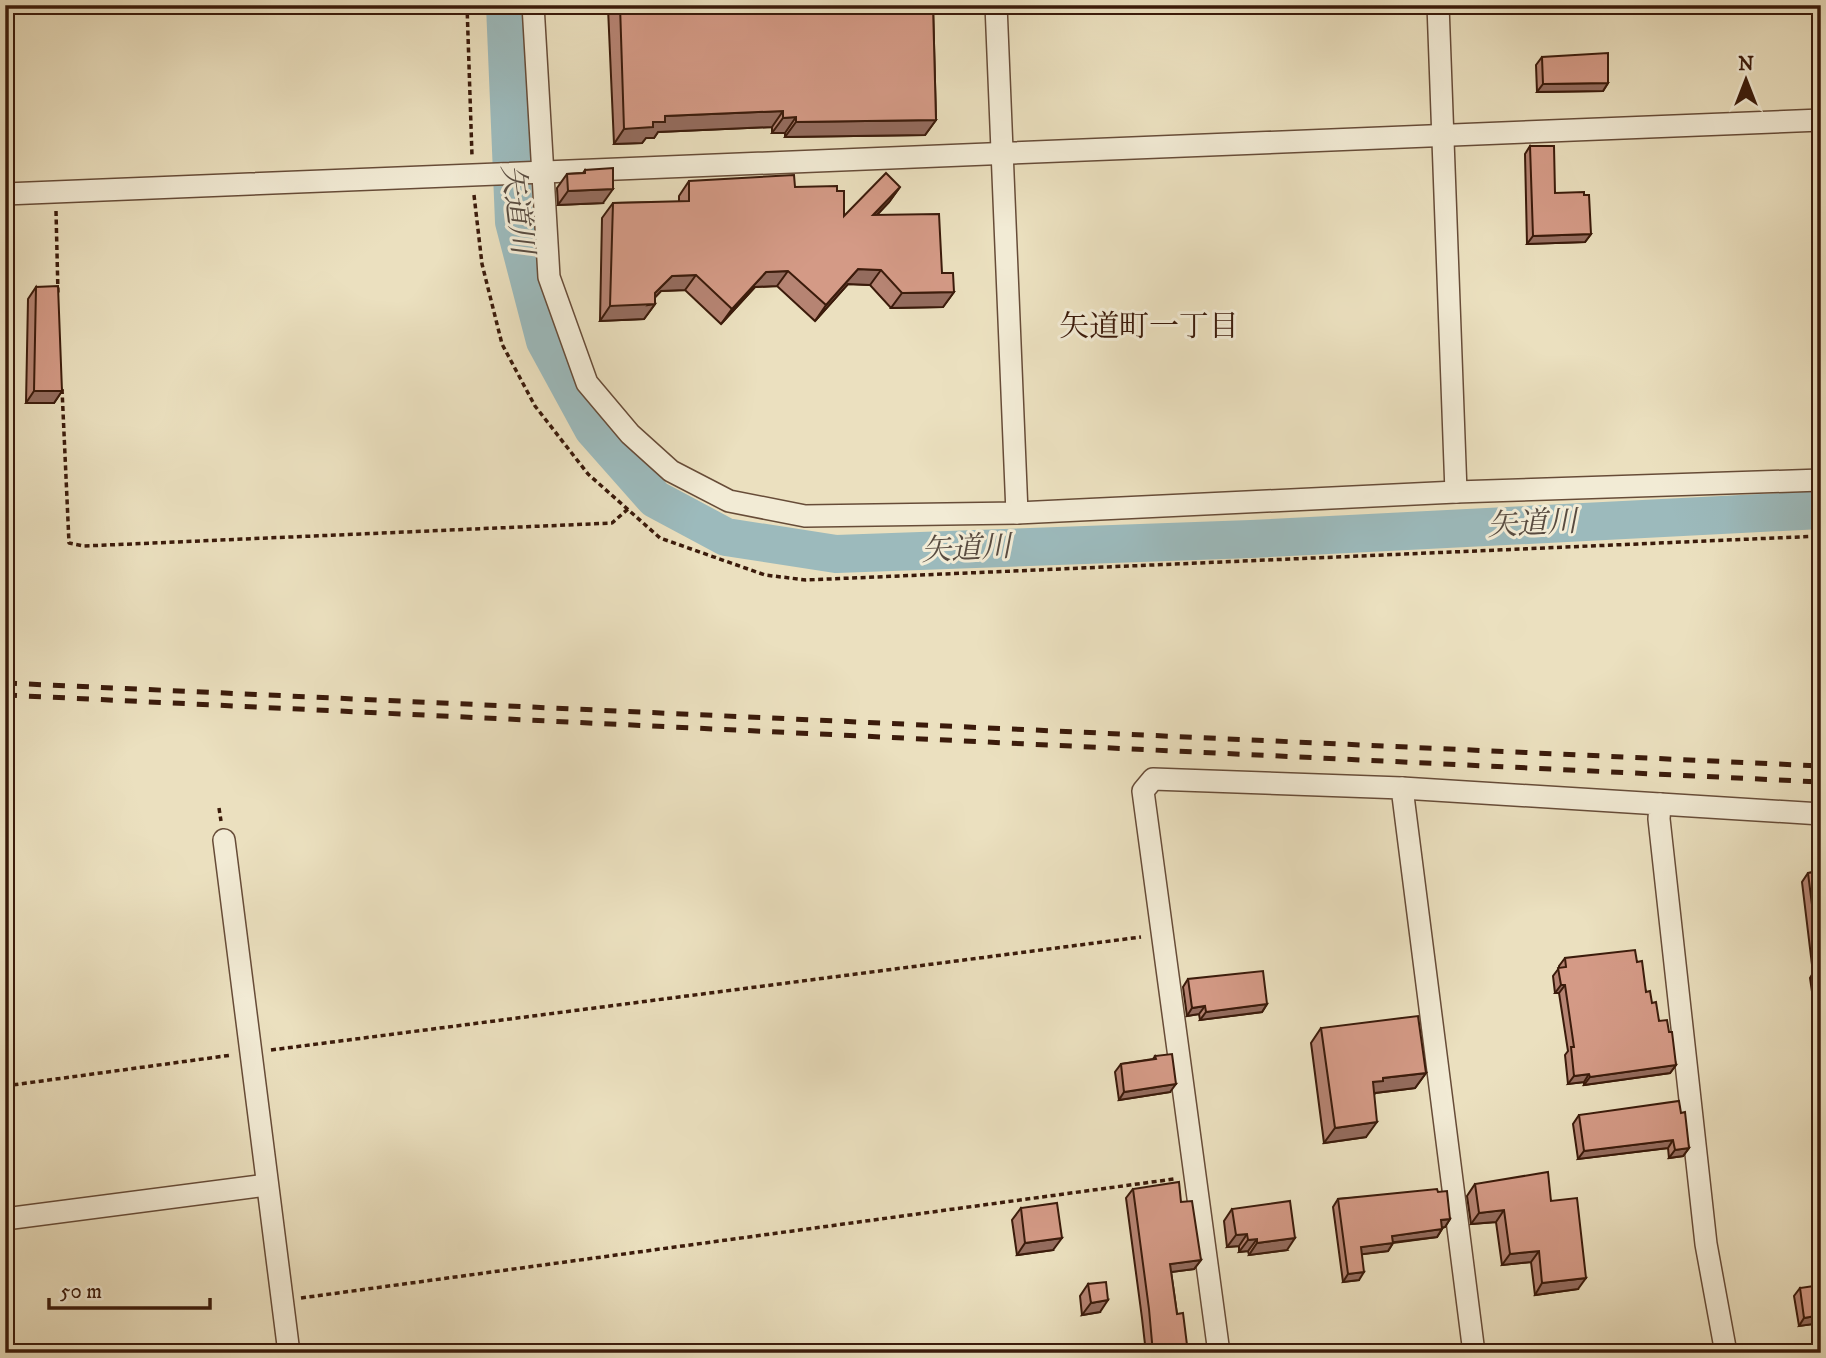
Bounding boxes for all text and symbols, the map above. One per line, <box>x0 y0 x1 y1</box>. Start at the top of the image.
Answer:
north arrow <box>1710 46 1780 116</box>
text: N <box>1738 53 1754 76</box>
water label: 矢道川 <box>493 162 541 259</box>
district label: 矢道町一丁目 <box>1059 309 1239 346</box>
water label: 矢道川 <box>1486 504 1581 545</box>
water label: 矢道川 <box>920 529 1015 570</box>
scale bar <box>49 1267 210 1311</box>
text: 50 m <box>60 1279 102 1305</box>

